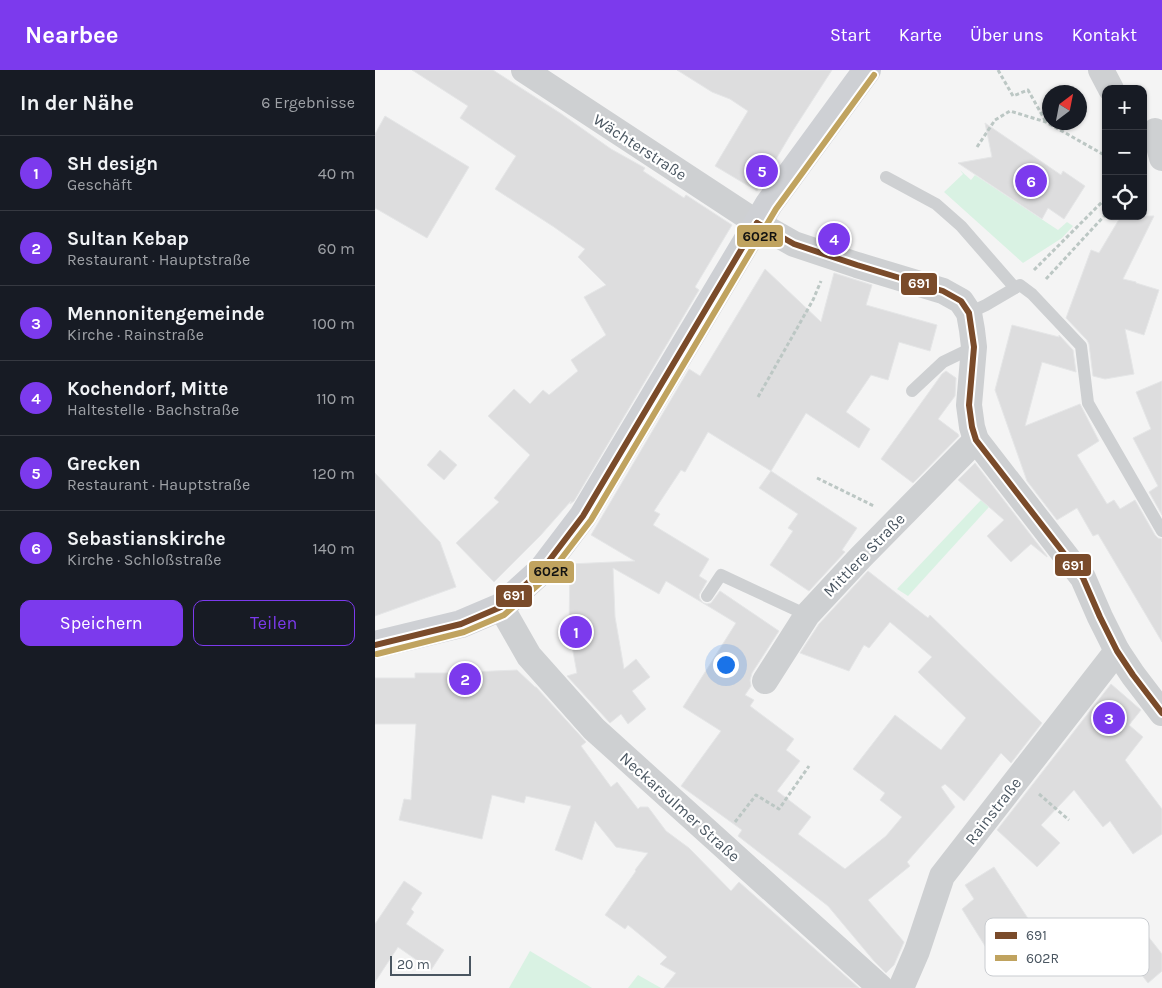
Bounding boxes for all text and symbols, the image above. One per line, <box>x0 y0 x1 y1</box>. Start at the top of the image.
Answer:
text: Nearbee <box>25 21 119 49</box>
text: Start <box>830 24 871 46</box>
text: Karte <box>899 24 942 46</box>
text: Über uns <box>970 24 1044 46</box>
text: Kontakt <box>1072 24 1137 46</box>
north arrow <box>1042 85 1087 130</box>
map controls <box>1102 85 1147 220</box>
button: + <box>1102 85 1147 130</box>
text: In der Nähe <box>20 91 134 115</box>
text: 6 Ergebnisse <box>261 93 355 112</box>
street label: Wächterstraße <box>590 110 690 184</box>
button: − <box>1102 130 1147 175</box>
pin: 5 <box>746 152 778 190</box>
text: SH design <box>67 153 158 175</box>
pin: 6 <box>1015 162 1047 200</box>
text: 1 <box>33 164 39 183</box>
text: 40 m <box>318 164 355 183</box>
text: Geschäft <box>67 175 132 194</box>
button: locate <box>1102 175 1147 220</box>
pin: 4 <box>818 220 850 258</box>
line badge: 602R <box>736 224 784 248</box>
text: Sultan Kebap <box>67 228 189 250</box>
text: 602R <box>743 228 777 245</box>
text: 2 <box>31 239 41 258</box>
text: 60 m <box>318 239 355 258</box>
text: Restaurant · Hauptstraße <box>67 250 250 269</box>
line badge: 691 <box>900 272 938 296</box>
text: 691 <box>908 275 930 292</box>
text: Mennonitengemeinde <box>67 303 265 325</box>
text: 3 <box>31 314 41 333</box>
text: 100 m <box>312 314 355 333</box>
text: Kirche · Rainstraße <box>67 325 204 344</box>
text: Kochendorf, Mitte <box>67 378 228 400</box>
text: 4 <box>31 389 41 408</box>
text: 110 m <box>316 389 355 408</box>
text: Haltestelle · Bachstraße <box>67 400 239 419</box>
text: Grecken <box>67 453 141 475</box>
text: 5 <box>31 464 41 483</box>
text: 120 m <box>312 464 355 483</box>
text: Restaurant · Hauptstraße <box>67 475 250 494</box>
street label: Mittlere Straße <box>819 509 909 601</box>
text: Sebastianskirche <box>67 528 226 550</box>
text: 6 <box>31 539 41 558</box>
text: 140 m <box>313 539 355 558</box>
text: Kirche · Schloßstraße <box>67 550 222 569</box>
line badge: 691 <box>1054 553 1092 577</box>
text: 691 <box>1062 557 1084 574</box>
line badge: 602R <box>528 560 575 584</box>
text: 602R <box>534 563 568 580</box>
line badge: 691 <box>495 584 533 608</box>
text: 691 <box>503 587 525 604</box>
button: Speichern <box>20 600 183 646</box>
button: Teilen <box>193 600 355 646</box>
pin: 1 <box>560 613 592 651</box>
your location <box>713 652 739 678</box>
pin: 2 <box>449 660 481 698</box>
pin: 3 <box>1093 699 1125 737</box>
street label: Neckarsulmer Straße <box>616 748 744 866</box>
street label: Rainstraße <box>961 774 1025 848</box>
legend <box>985 918 1149 976</box>
text: 691 <box>1026 927 1047 944</box>
text: 602R <box>1026 950 1059 967</box>
scale bar <box>390 953 471 976</box>
text: 20 m <box>397 956 430 973</box>

